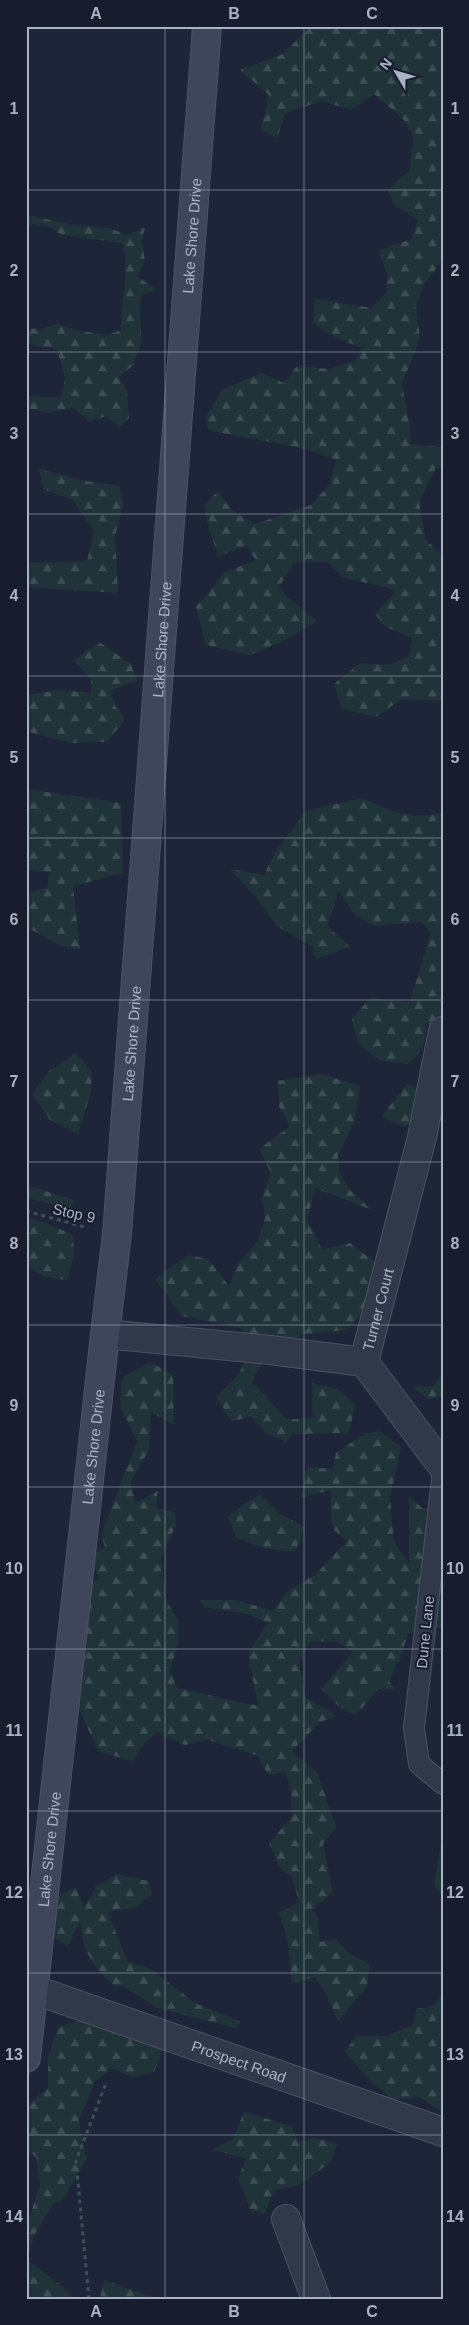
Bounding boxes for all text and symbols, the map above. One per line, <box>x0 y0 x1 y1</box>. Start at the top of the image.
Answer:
text: A <box>90 5 102 22</box>
text: B <box>228 5 240 22</box>
text: C <box>366 5 378 22</box>
north arrow <box>372 48 422 98</box>
text: N <box>376 55 395 73</box>
text: 1 <box>10 100 19 117</box>
text: 1 <box>451 100 460 117</box>
street label: Lake Shore Drive <box>179 177 204 294</box>
text: 2 <box>10 262 19 279</box>
text: 2 <box>451 262 460 279</box>
text: 3 <box>10 425 19 442</box>
text: 3 <box>451 425 460 442</box>
street label: Lake Shore Drive <box>148 581 174 698</box>
text: 4 <box>10 587 19 604</box>
text: 4 <box>451 587 460 604</box>
text: 5 <box>10 749 19 766</box>
text: 5 <box>451 749 460 766</box>
text: 6 <box>10 911 19 928</box>
text: 6 <box>451 911 460 928</box>
street label: Lake Shore Drive <box>118 985 144 1102</box>
text: 7 <box>10 1073 19 1090</box>
text: 7 <box>451 1073 460 1090</box>
street label: Stop 9 <box>51 1200 97 1226</box>
text: 8 <box>10 1235 19 1252</box>
text: 8 <box>451 1235 460 1252</box>
street label: Turner Court <box>359 1265 397 1352</box>
street label: Lake Shore Drive <box>78 1388 107 1505</box>
text: 9 <box>10 1397 19 1414</box>
text: 9 <box>451 1397 460 1414</box>
text: 10 <box>5 1560 23 1577</box>
text: 10 <box>446 1560 464 1577</box>
street label: Dune Lane <box>413 1595 437 1669</box>
text: 11 <box>6 1722 23 1739</box>
text: 11 <box>447 1722 464 1739</box>
street label: Lake Shore Drive <box>34 1791 64 1908</box>
text: 12 <box>5 1884 23 1901</box>
text: 12 <box>446 1884 464 1901</box>
street label: Prospect Road <box>189 2037 289 2085</box>
text: 13 <box>5 2046 23 2063</box>
text: 13 <box>446 2046 464 2063</box>
text: 14 <box>5 2208 23 2225</box>
text: 14 <box>446 2208 464 2225</box>
text: A <box>90 2303 102 2320</box>
text: B <box>228 2303 240 2320</box>
text: C <box>366 2303 378 2320</box>

